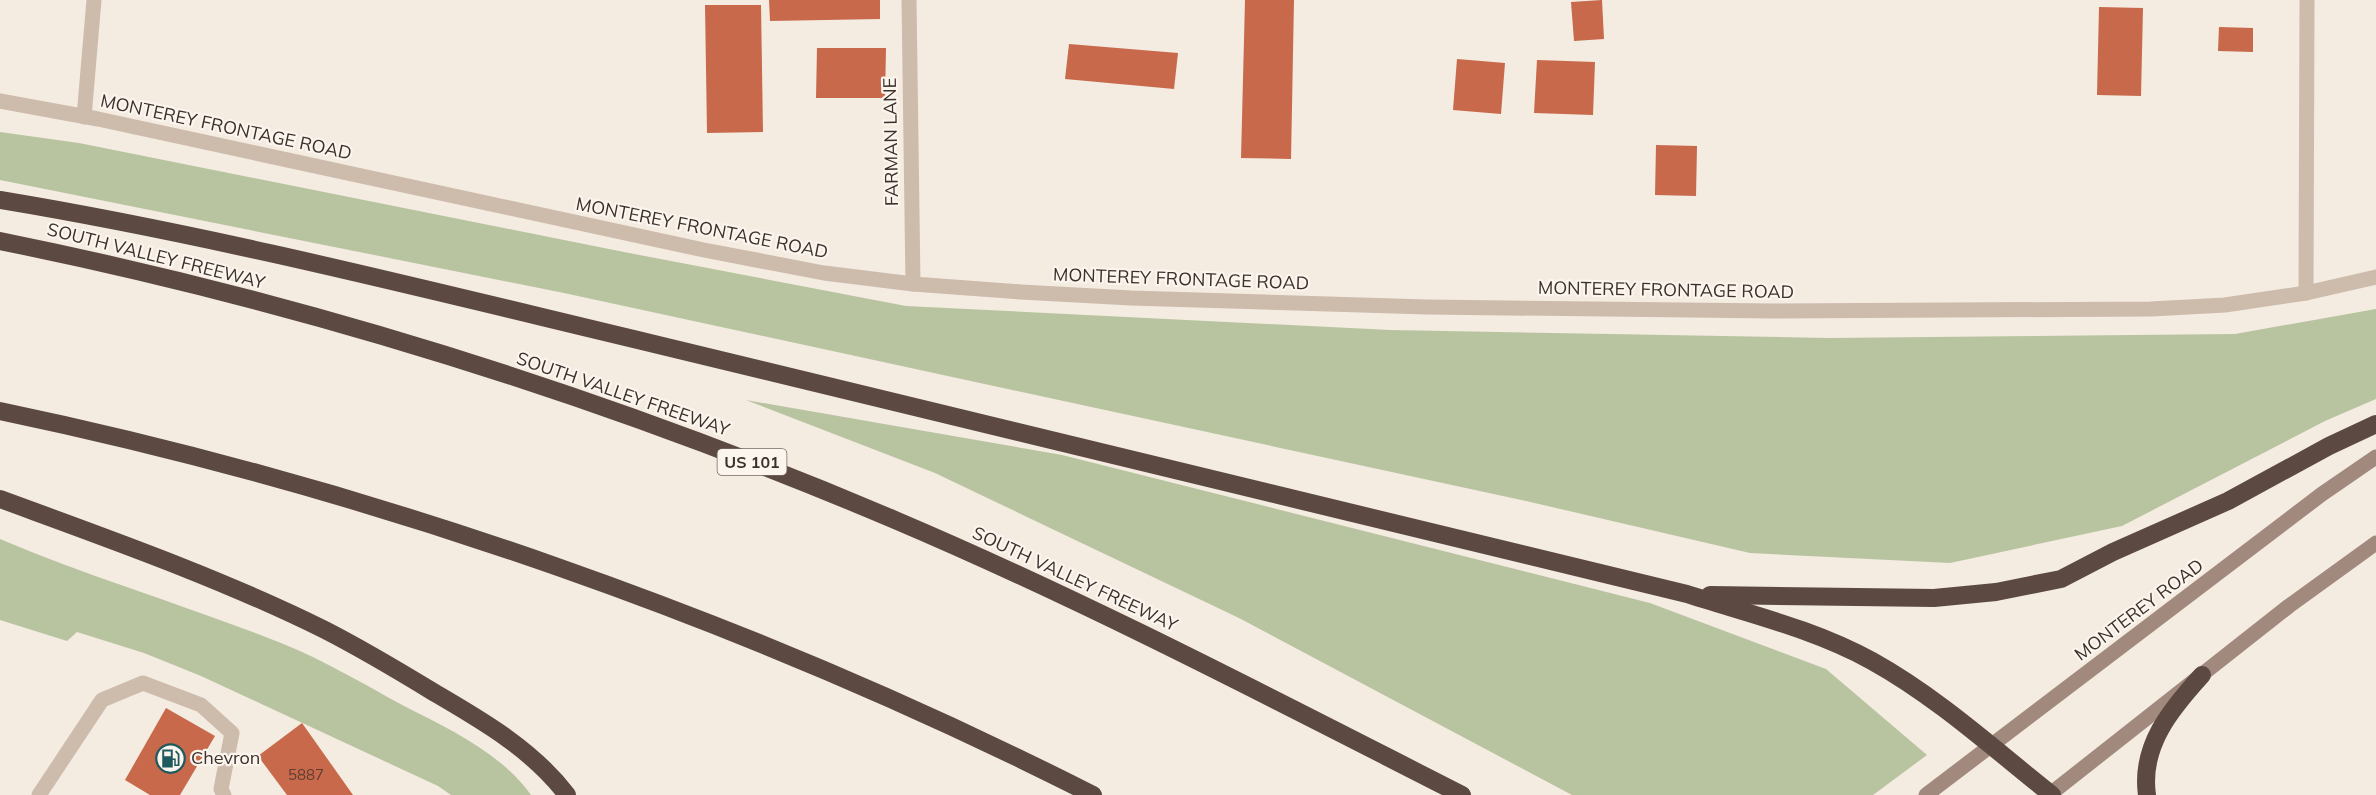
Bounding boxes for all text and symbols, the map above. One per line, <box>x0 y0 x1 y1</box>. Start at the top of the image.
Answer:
street label: FARMAN LANE <box>878 78 903 206</box>
street label: MONTEREY FRONTAGE ROAD <box>98 89 354 164</box>
street label: MONTEREY FRONTAGE ROAD <box>574 192 830 263</box>
street label: SOUTH VALLEY FREEWAY <box>45 217 268 294</box>
street label: MONTEREY FRONTAGE ROAD <box>1053 263 1309 294</box>
street label: MONTEREY FRONTAGE ROAD <box>1538 276 1794 303</box>
street label: SOUTH VALLEY FREEWAY <box>514 346 734 441</box>
road number: US 101 <box>718 449 786 475</box>
street label: SOUTH VALLEY FREEWAY <box>969 521 1182 637</box>
street label: MONTEREY ROAD <box>2070 554 2208 666</box>
fuel station icon: Chevron <box>154 742 186 774</box>
place label: Chevron <box>191 746 260 769</box>
house number: 5887 <box>288 765 324 784</box>

